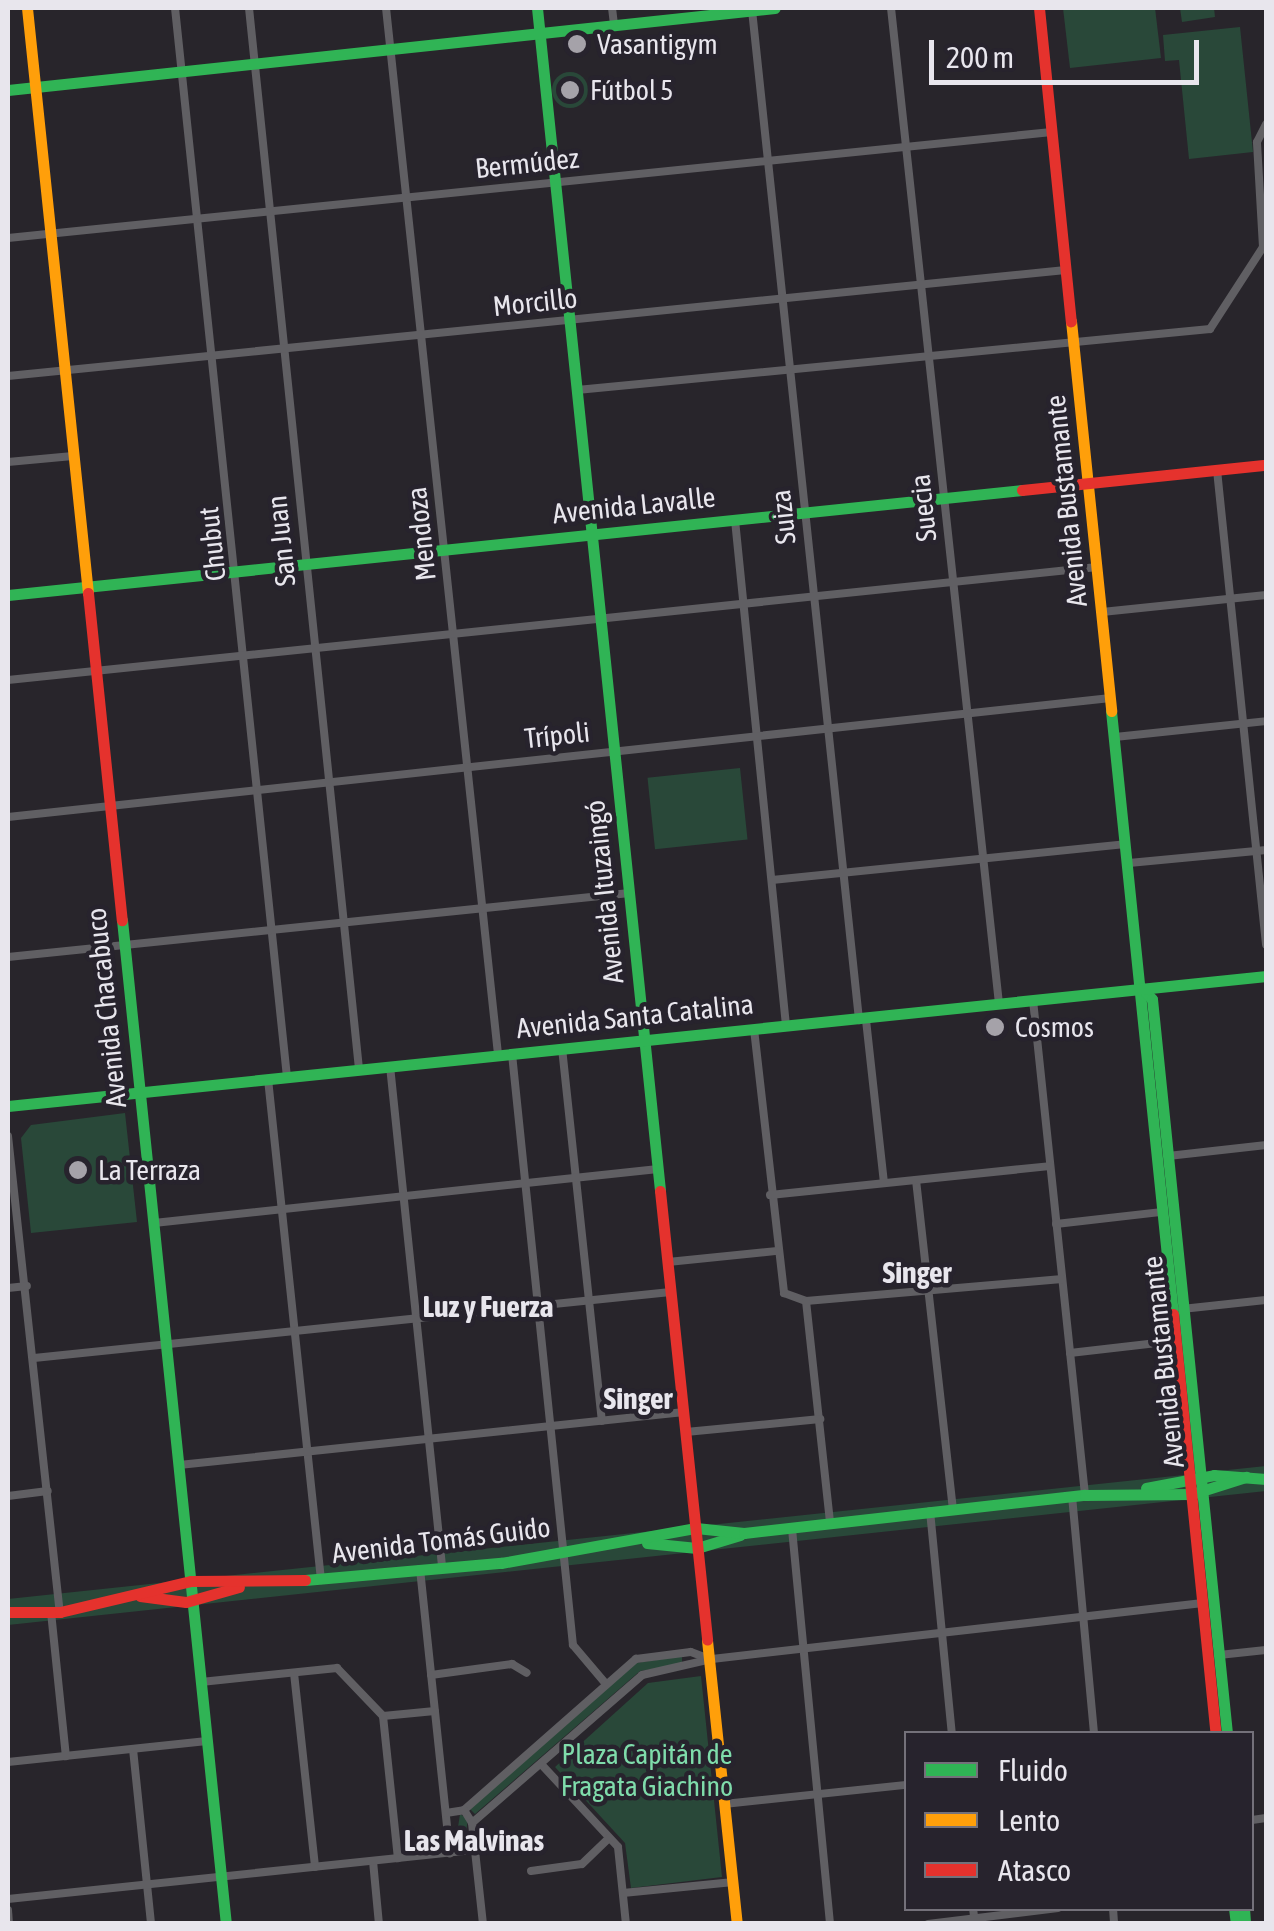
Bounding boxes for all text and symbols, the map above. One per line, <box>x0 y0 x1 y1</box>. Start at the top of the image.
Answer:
scale bar <box>934 20 1204 82</box>
place label: Vasantigym <box>597 27 718 61</box>
marker: Vasantigym <box>566 33 588 55</box>
text: 200 m <box>946 40 1014 74</box>
place label: Fútbol 5 <box>590 73 673 107</box>
marker: Fútbol 5 <box>559 79 581 101</box>
street label: Bermúdez <box>474 141 580 185</box>
street label: Morcillo <box>491 281 579 323</box>
street label: Avenida Bustamante <box>1038 393 1094 609</box>
street label: Suecia <box>903 473 943 543</box>
street label: Avenida Lavalle <box>551 480 717 530</box>
street label: Mendoza <box>399 485 443 583</box>
street label: Suiza <box>763 488 803 546</box>
street label: San Juan <box>260 494 302 588</box>
street label: Chubut <box>191 505 233 583</box>
street label: Trípoli <box>523 715 591 755</box>
street label: Avenida Ituzaingó <box>578 799 630 985</box>
street label: Avenida Chacabuco <box>79 906 133 1110</box>
street label: Avenida Santa Catalina <box>515 987 755 1045</box>
place label: Cosmos <box>1015 1010 1094 1044</box>
marker: Cosmos <box>984 1016 1006 1038</box>
place label: La Terraza <box>98 1153 201 1187</box>
marker: La Terraza <box>67 1159 89 1181</box>
district label: Singer <box>883 1254 951 1290</box>
street label: Avenida Bustamante <box>1135 1254 1191 1470</box>
district label: Luz y Fuerza <box>423 1288 553 1324</box>
district label: Singer <box>604 1380 672 1416</box>
street label: Avenida Tomás Guido <box>330 1510 552 1570</box>
legend <box>904 1731 1254 1911</box>
park label: Plaza Capitán de Fragata Giachino <box>561 1737 733 1803</box>
text: Fluido <box>998 1753 1068 1787</box>
text: Lento <box>998 1803 1060 1837</box>
district label: Las Malvinas <box>404 1822 544 1858</box>
text: Atasco <box>998 1853 1071 1887</box>

